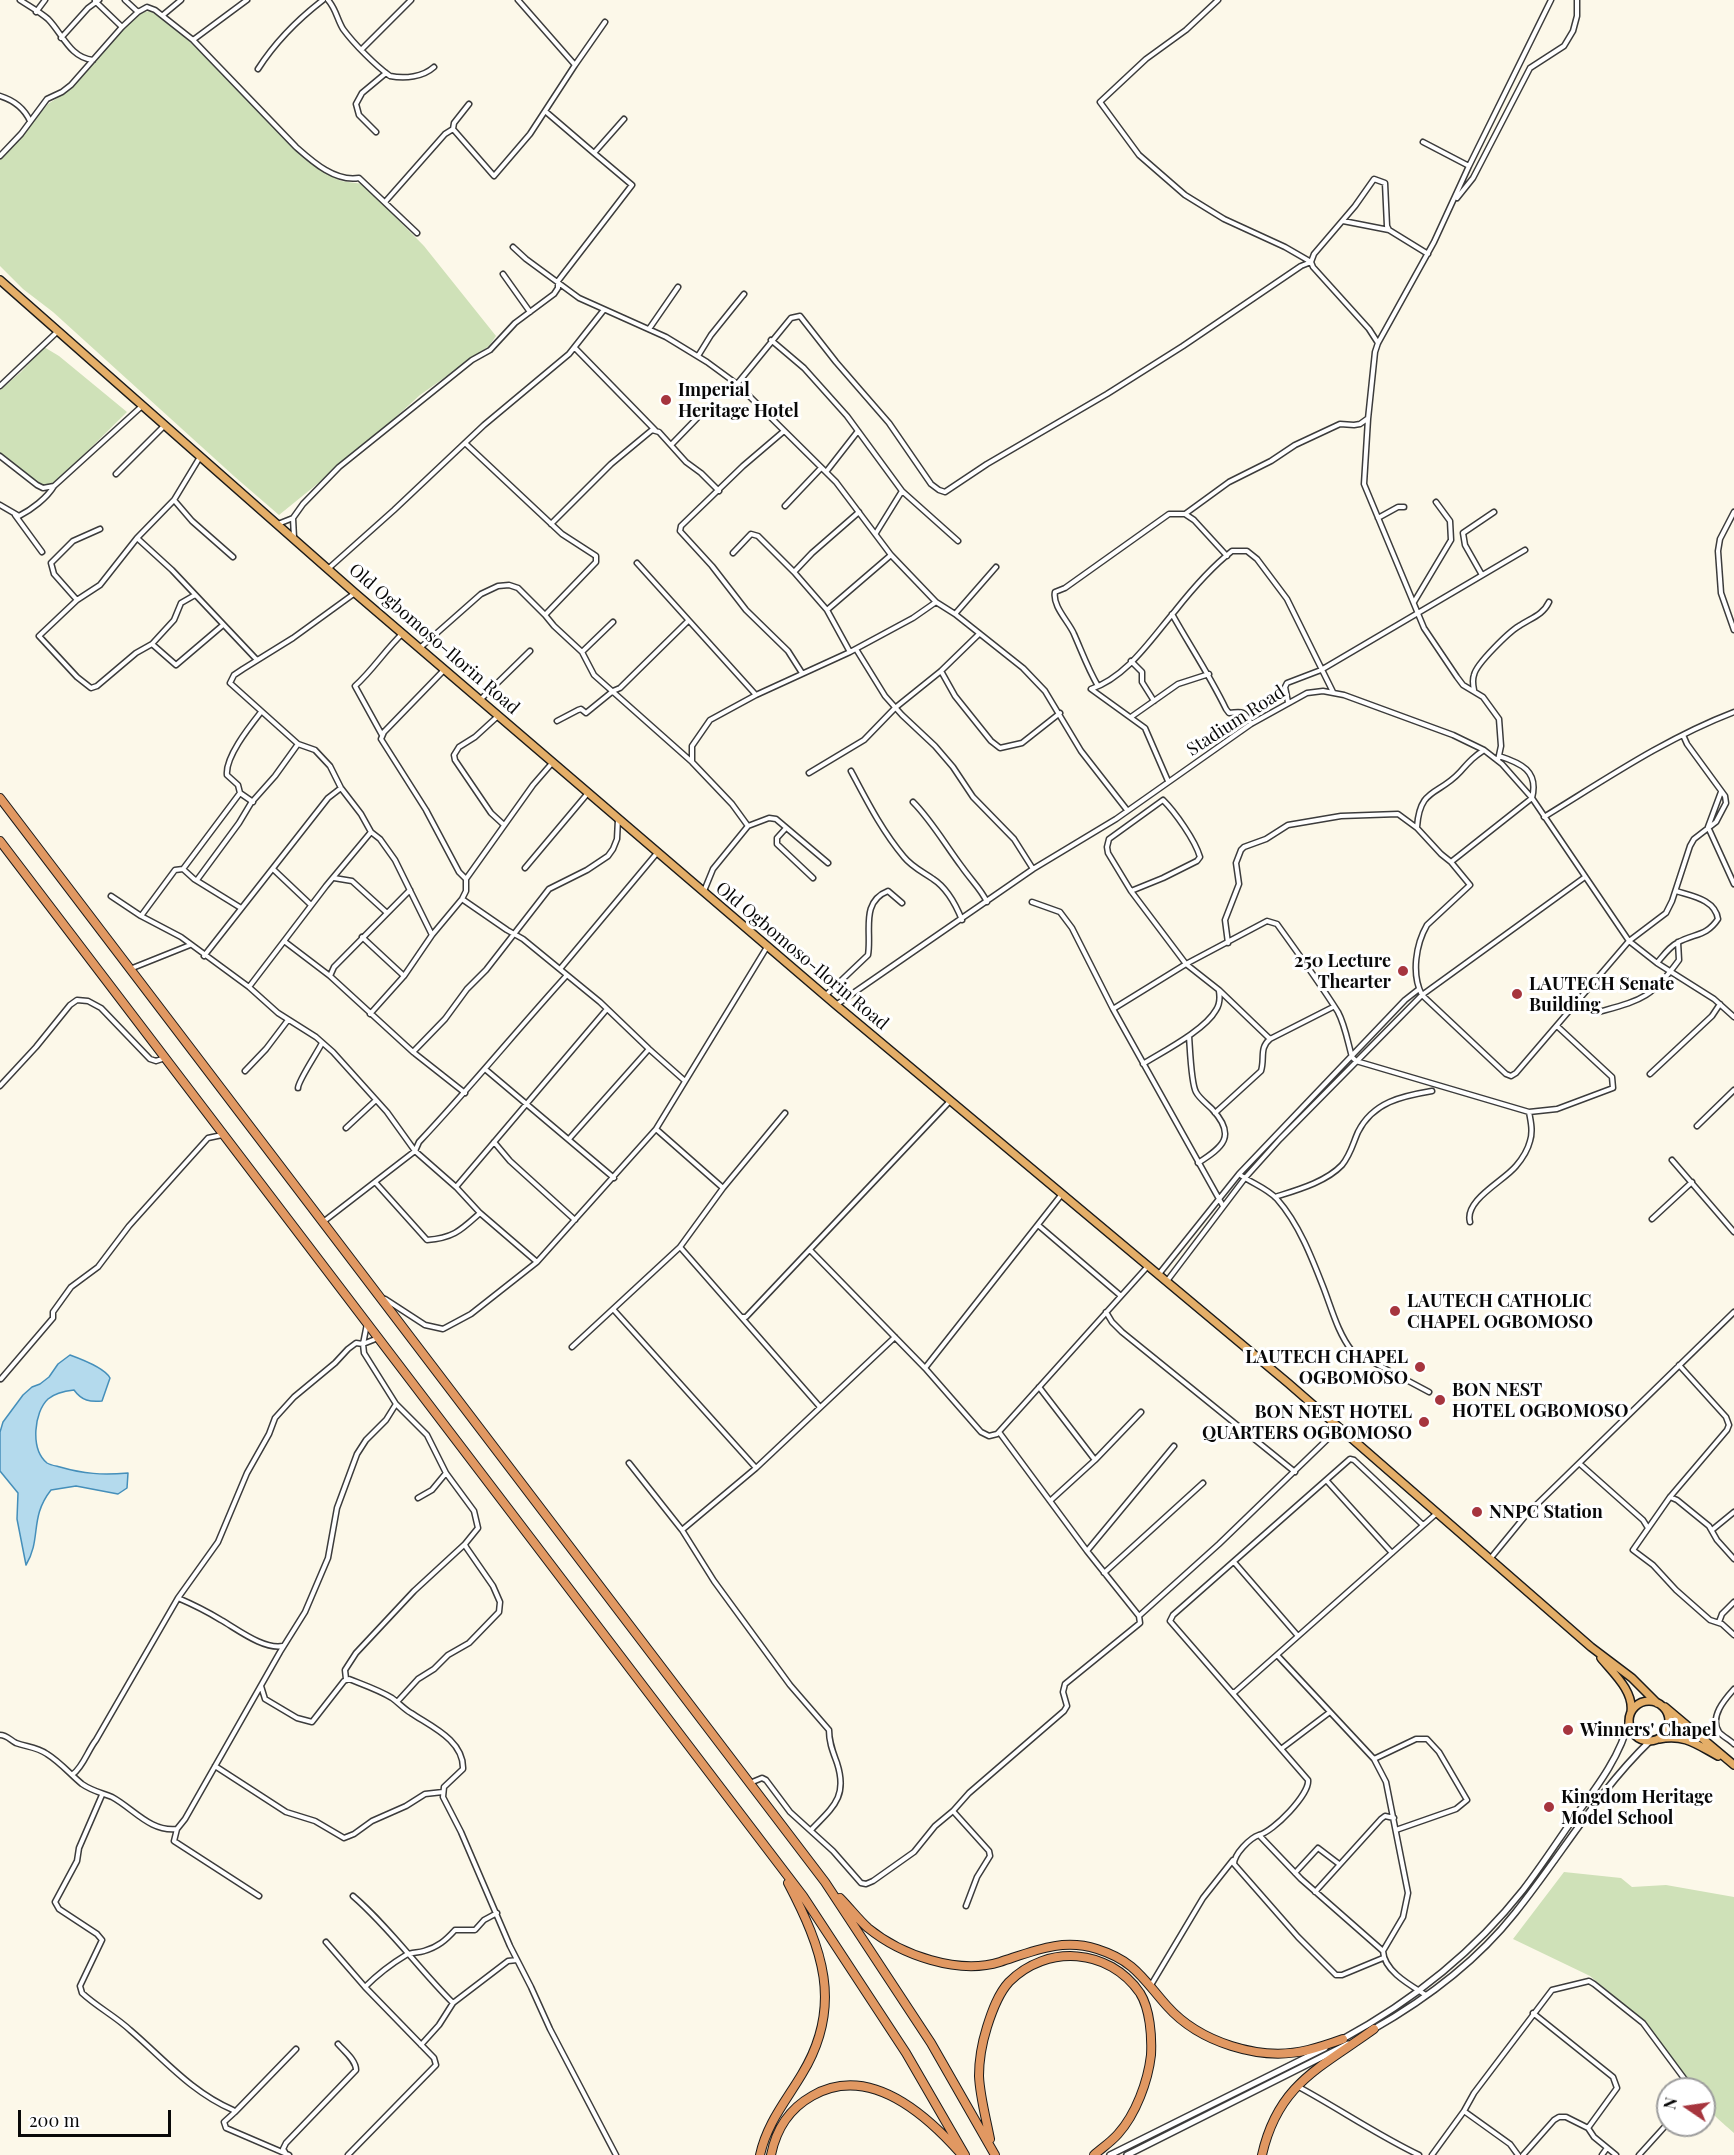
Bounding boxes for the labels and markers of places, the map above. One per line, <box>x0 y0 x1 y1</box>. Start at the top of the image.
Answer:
place label: Imperial Heritage Hotel <box>678 379 799 422</box>
marker: Imperial Heritage Hotel <box>659 393 673 407</box>
place label: 250 Lecture Thearter <box>1294 950 1391 992</box>
marker: 250 Lecture Thearter <box>1396 964 1410 978</box>
place label: LAUTECH Senate Building <box>1529 973 1674 1016</box>
marker: LAUTECH Senate Building <box>1510 987 1524 1001</box>
place label: LAUTECH CATHOLIC CHAPEL OGBOMOSO <box>1407 1290 1593 1332</box>
marker: LAUTECH CATHOLIC CHAPEL OGBOMOSO <box>1388 1304 1402 1318</box>
place label: LAUTECH CHAPEL OGBOMOSO <box>1245 1346 1408 1388</box>
marker: LAUTECH CHAPEL OGBOMOSO <box>1413 1360 1427 1374</box>
place label: BON NEST HOTEL OGBOMOSO <box>1452 1379 1628 1422</box>
marker: BON NEST HOTEL OGBOMOSO <box>1433 1393 1447 1407</box>
place label: BON NEST HOTEL QUARTERS OGBOMOSO <box>1202 1401 1412 1444</box>
marker: BON NEST HOTEL QUARTERS OGBOMOSO <box>1417 1415 1431 1429</box>
place label: NNPC Station <box>1489 1501 1603 1523</box>
marker: NNPC Station <box>1470 1505 1484 1519</box>
place label: Winners' Chapel <box>1580 1719 1717 1741</box>
marker: Winners' Chapel <box>1561 1723 1575 1737</box>
place label: Kingdom Heritage Model School <box>1561 1786 1713 1828</box>
marker: Kingdom Heritage Model School <box>1542 1800 1556 1814</box>

